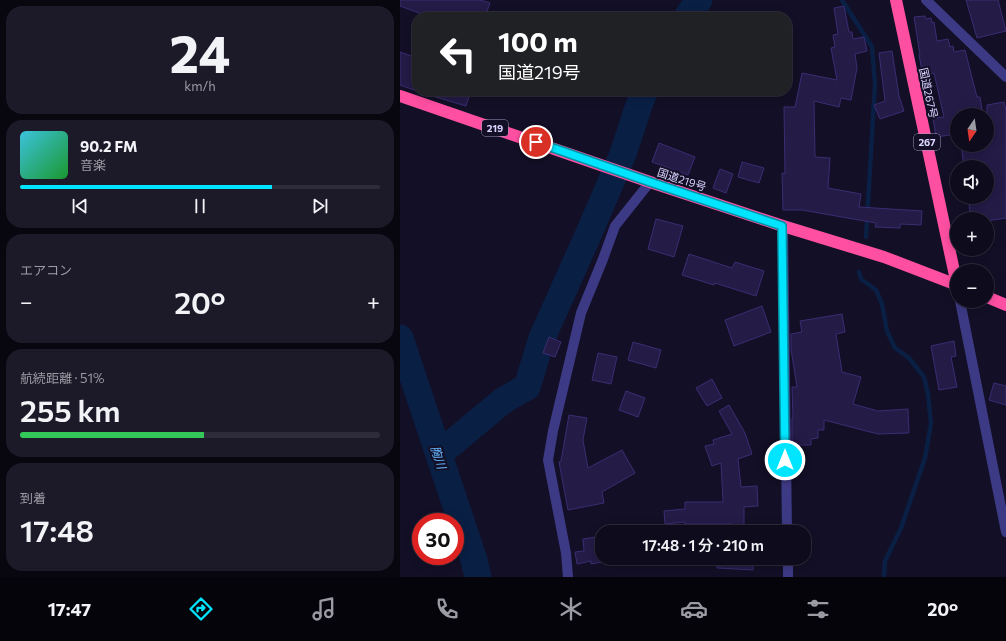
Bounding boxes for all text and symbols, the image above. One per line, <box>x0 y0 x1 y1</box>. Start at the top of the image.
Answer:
text: 24 <box>170 20 230 84</box>
text: 100 m <box>498 24 578 58</box>
icon: left <box>432 28 484 80</box>
text: 国道219号 <box>498 61 581 83</box>
street label: 国道267号 <box>917 66 941 120</box>
text: km/h <box>184 78 216 94</box>
north arrow <box>950 108 994 152</box>
map controls <box>950 108 994 308</box>
road number: 219 <box>482 120 508 136</box>
pin <box>519 125 553 159</box>
icon: arrive <box>525 131 547 153</box>
road number: 267 <box>914 134 940 150</box>
text: 90.2 FM <box>80 137 138 155</box>
text: 音楽 <box>80 157 106 173</box>
button: sound <box>950 160 994 204</box>
street label: 国道219号 <box>656 165 708 193</box>
icon: previous <box>69 195 91 217</box>
icon: pause <box>189 195 211 217</box>
icon: next <box>309 195 331 217</box>
button: + <box>950 212 994 256</box>
text: エアコン <box>20 262 72 278</box>
button: − <box>950 264 994 308</box>
text: 20° <box>174 283 225 320</box>
text: − <box>20 288 33 315</box>
text: + <box>367 288 380 315</box>
text: 航続距離 · 51% <box>20 370 105 386</box>
text: 255 km <box>20 391 121 428</box>
position arrow <box>764 439 806 481</box>
water label: 胸川 <box>429 443 450 472</box>
text: 到着 <box>20 490 46 506</box>
text: 17:48 <box>20 511 94 548</box>
speed limit sign: 30 <box>412 513 464 565</box>
text: 17:48 · 1 分 · 210 m <box>642 536 764 554</box>
icon: directions <box>187 595 215 623</box>
icon: music <box>310 595 338 623</box>
icon: phone <box>433 595 461 623</box>
icon: climate <box>557 595 585 623</box>
icon: car <box>680 595 708 623</box>
icon: filters <box>804 595 832 623</box>
text: 17:47 <box>48 598 91 620</box>
text: 20° <box>927 598 958 620</box>

